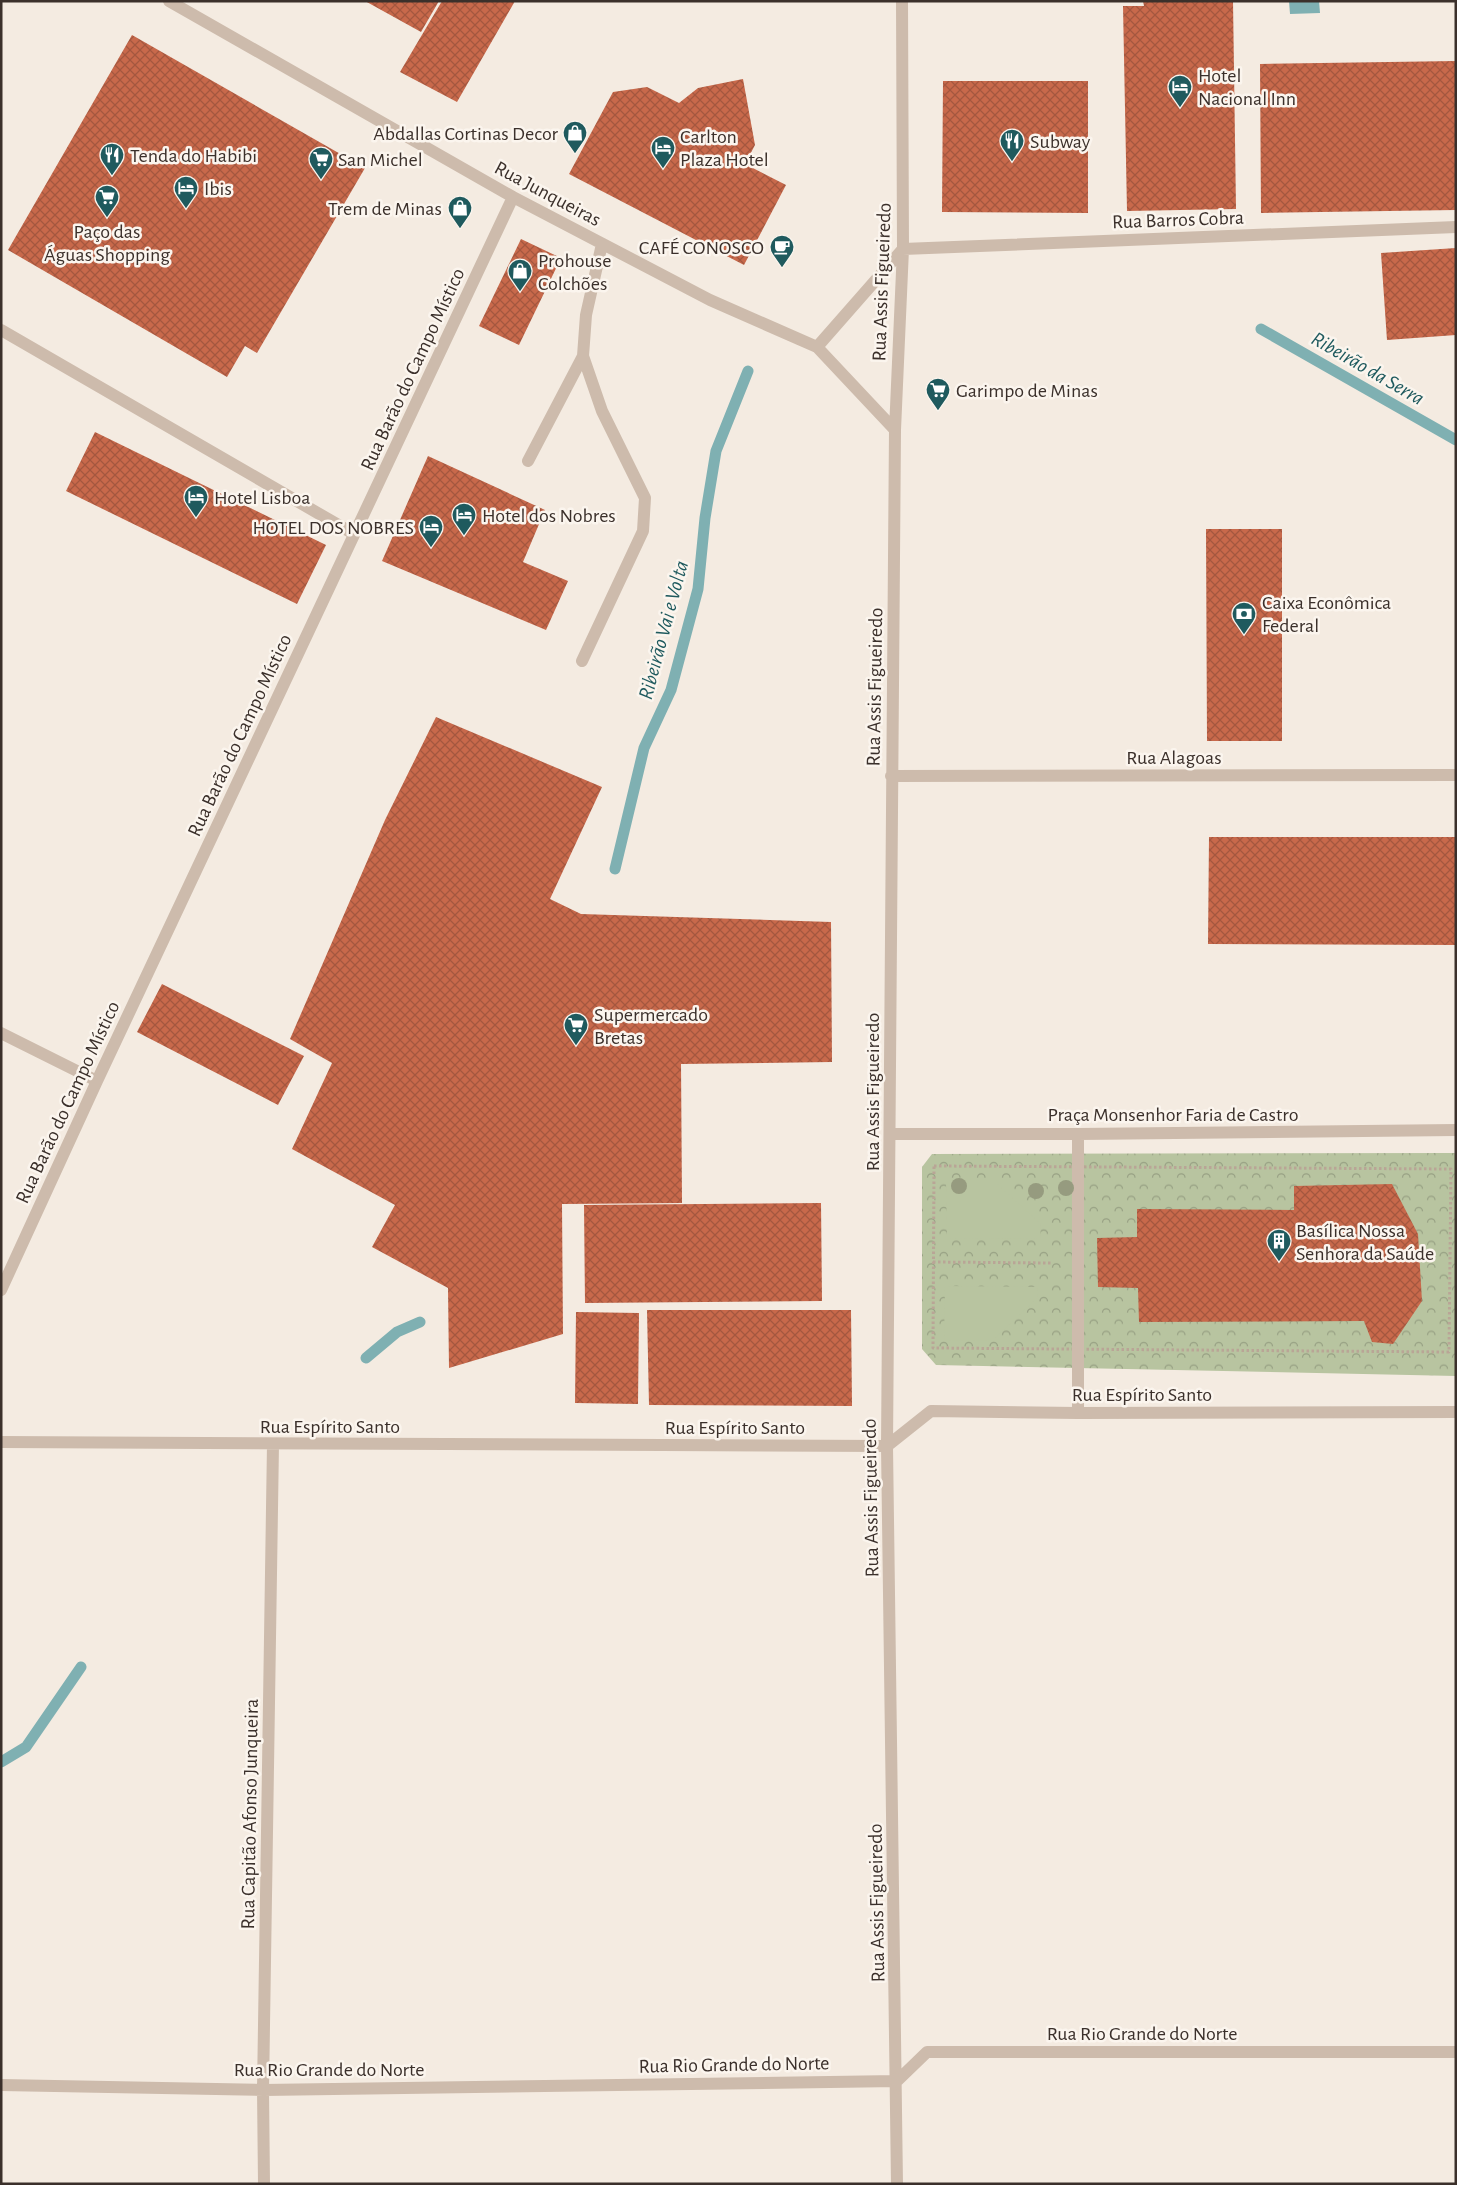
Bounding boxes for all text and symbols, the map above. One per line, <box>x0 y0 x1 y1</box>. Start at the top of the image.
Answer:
place label: Hotel Nacional Inn <box>1198 66 1296 109</box>
hotel icon: Hotel Nacional Inn <box>1167 74 1193 108</box>
shop icon: Abdallas Cortinas Decor <box>562 120 588 154</box>
place label: Abdallas Cortinas Decor <box>373 124 559 144</box>
place label: Carlton Plaza Hotel <box>680 127 769 170</box>
restaurant icon: Subway <box>999 128 1025 162</box>
place label: Subway <box>1030 132 1091 152</box>
hotel icon: Carlton Plaza Hotel <box>650 135 676 169</box>
restaurant icon: Tenda do Habibi <box>99 142 125 176</box>
place label: Tenda do Habibi <box>130 146 257 166</box>
supermarket icon: San Michel <box>308 146 334 180</box>
place label: San Michel <box>338 150 423 170</box>
street label: Rua Junqueiras <box>491 158 604 230</box>
hotel icon: Ibis <box>173 175 199 209</box>
place label: Ibis <box>204 179 232 199</box>
supermarket icon: Paço das Águas Shopping <box>94 184 120 218</box>
shop icon: Trem de Minas <box>447 195 473 229</box>
place label: Trem de Minas <box>328 199 442 219</box>
street label: Rua Assis Figueiredo <box>869 202 895 362</box>
street label: Rua Barros Cobra <box>1112 208 1244 232</box>
place label: Paço das Águas Shopping <box>44 222 170 265</box>
cafe icon: CAFÉ CONOSCO <box>769 234 795 268</box>
place label: CAFÉ CONOSCO <box>639 237 764 258</box>
place label: Prohouse Colchões <box>538 251 611 294</box>
shop icon: Prohouse Colchões <box>507 258 533 292</box>
street label: Rua Barão do Campo Místico <box>357 265 469 474</box>
water label: Ribeirão da Serra <box>1308 328 1428 409</box>
supermarket icon: Garimpo de Minas <box>925 377 951 411</box>
place label: Garimpo de Minas <box>956 381 1098 401</box>
hotel icon: Hotel Lisboa <box>183 484 209 518</box>
place label: Hotel Lisboa <box>214 488 311 508</box>
hotel icon: Hotel dos Nobres <box>451 502 477 536</box>
place label: Hotel dos Nobres <box>482 506 616 526</box>
hotel icon: HOTEL DOS NOBRES <box>418 514 444 548</box>
place label: HOTEL DOS NOBRES <box>252 518 414 538</box>
water label: Ribeirão Vai e Volta <box>635 558 692 702</box>
place label: Caixa Econômica Federal <box>1262 593 1391 636</box>
bank icon: Caixa Econômica Federal <box>1231 601 1257 635</box>
street label: Rua Assis Figueiredo <box>864 608 886 767</box>
street label: Rua Barão do Campo Místico <box>184 631 296 840</box>
street label: Rua Alagoas <box>1126 748 1222 768</box>
street label: Rua Barão do Campo Místico <box>12 998 124 1207</box>
place label: Supermercado Bretas <box>594 1005 708 1048</box>
supermarket icon: Supermercado Bretas <box>563 1012 589 1046</box>
street label: Rua Assis Figueiredo <box>863 1013 883 1171</box>
street label: Praça Monsenhor Faria de Castro <box>1047 1105 1299 1125</box>
place label: Basílica Nossa Senhora da Saúde <box>1296 1221 1434 1264</box>
building icon: Basílica Nossa Senhora da Saúde <box>1266 1228 1292 1262</box>
street label: Rua Espírito Santo <box>1072 1385 1212 1405</box>
street label: Rua Espírito Santo <box>260 1417 400 1437</box>
street label: Rua Espírito Santo <box>665 1418 805 1438</box>
street label: Rua Assis Figueiredo <box>860 1418 882 1577</box>
street label: Rua Capitão Afonso Junqueira <box>238 1698 262 1930</box>
street label: Rua Assis Figueiredo <box>866 1823 888 1982</box>
street label: Rua Rio Grande do Norte <box>1047 2024 1237 2044</box>
street label: Rua Rio Grande do Norte <box>638 2053 830 2077</box>
street label: Rua Rio Grande do Norte <box>234 2060 424 2080</box>

